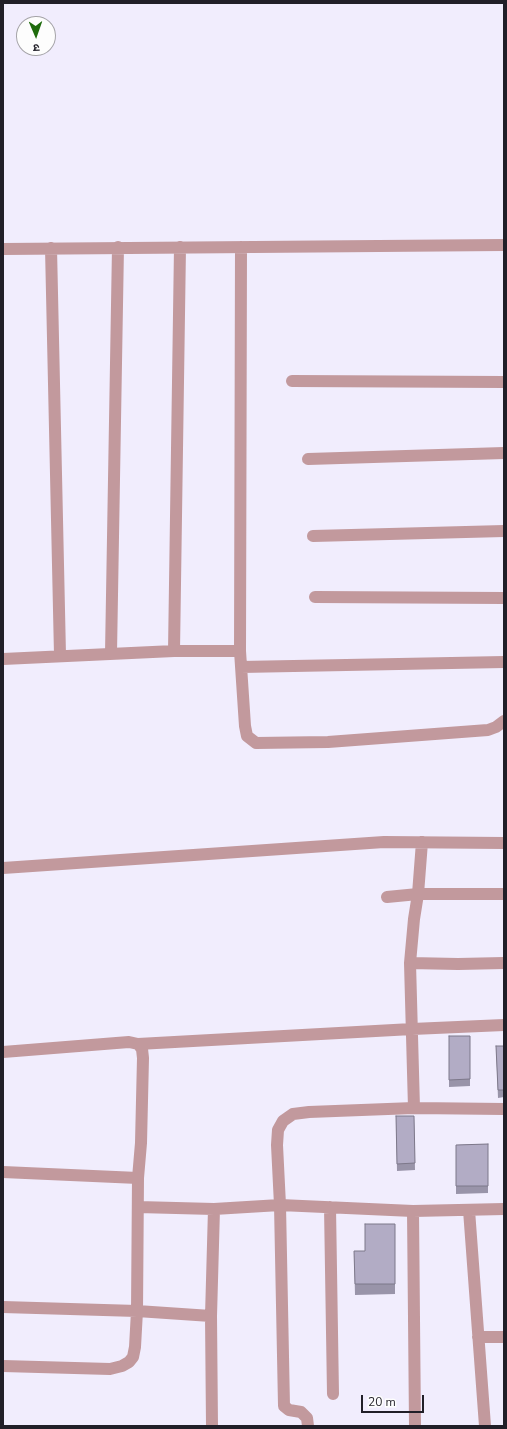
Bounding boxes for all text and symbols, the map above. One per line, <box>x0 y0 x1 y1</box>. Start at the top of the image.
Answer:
north arrow <box>16 16 56 56</box>
text: उ <box>33 40 40 55</box>
scale bar <box>363 1387 426 1413</box>
text: 20 m <box>368 1394 396 1410</box>

